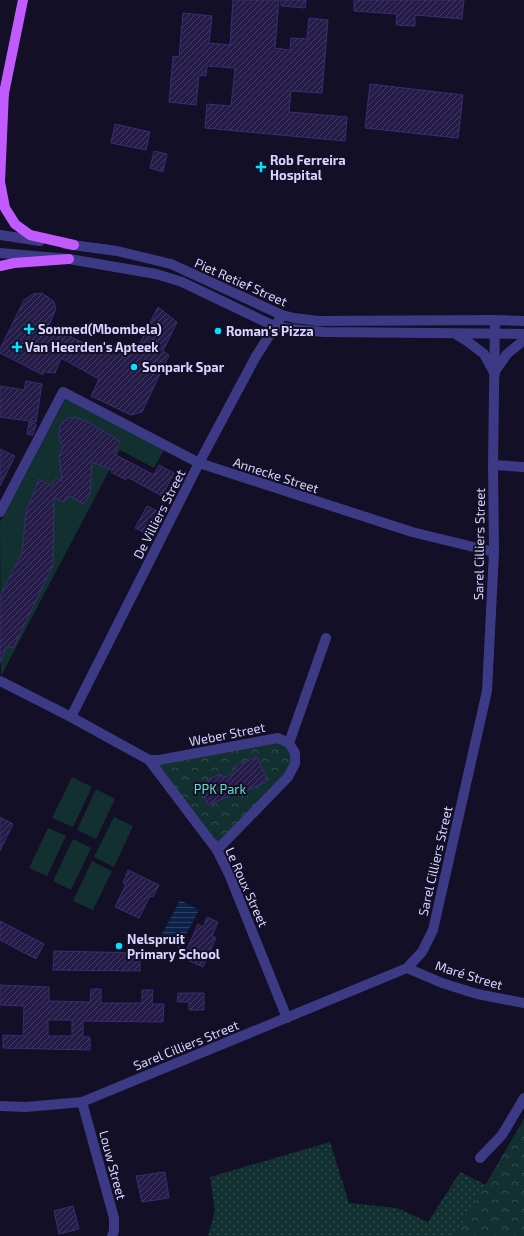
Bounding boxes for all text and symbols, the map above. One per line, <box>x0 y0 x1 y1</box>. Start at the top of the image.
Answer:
place label: Rob Ferreira Hospital <box>270 152 346 183</box>
marker: Rob Ferreira Hospital <box>255 161 267 173</box>
street label: Piet Retief Street <box>192 254 290 310</box>
place label: Sonmed(Mbombela) <box>38 321 162 337</box>
marker: Sonmed(Mbombela) <box>23 323 35 335</box>
place label: Roman's Pizza <box>226 323 314 339</box>
marker: Roman's Pizza <box>213 326 223 336</box>
place label: Van Heerden's Apteek <box>25 339 159 355</box>
marker: Van Heerden's Apteek <box>12 342 22 352</box>
place label: Sonpark Spar <box>142 359 225 375</box>
marker: Sonpark Spar <box>129 362 139 372</box>
street label: Annecke Street <box>231 454 321 496</box>
street label: De Villiers Street <box>130 467 188 561</box>
street label: Sarel Cilliers Street <box>470 488 488 600</box>
street label: Weber Street <box>187 719 267 749</box>
park label: PPK Park <box>194 781 247 797</box>
street label: Sarel Cilliers Street <box>415 804 455 918</box>
street label: Le Roux Street <box>222 845 272 929</box>
place label: Nelspruit Primary School <box>127 931 221 962</box>
marker: Nelspruit Primary School <box>114 941 124 951</box>
street label: Maré Street <box>433 957 505 993</box>
street label: Sarel Cilliers Street <box>131 1017 241 1073</box>
street label: Louw Street <box>96 1129 130 1201</box>

